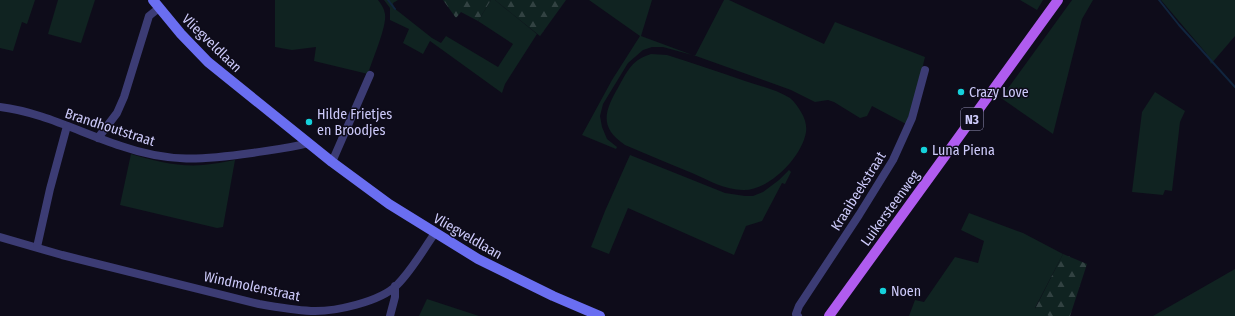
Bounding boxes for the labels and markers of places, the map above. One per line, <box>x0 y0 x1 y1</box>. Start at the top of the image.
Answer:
place label: Crazy Love <box>969 84 1029 101</box>
marker: Crazy Love <box>956 87 966 97</box>
place label: Hilde Frietjes en Broodjes <box>317 106 392 139</box>
marker: Hilde Frietjes en Broodjes <box>304 117 314 127</box>
place label: Luna Piena <box>932 142 995 159</box>
marker: Luna Piena <box>919 145 929 155</box>
place label: Noen <box>891 283 921 300</box>
marker: Noen <box>878 286 888 296</box>

